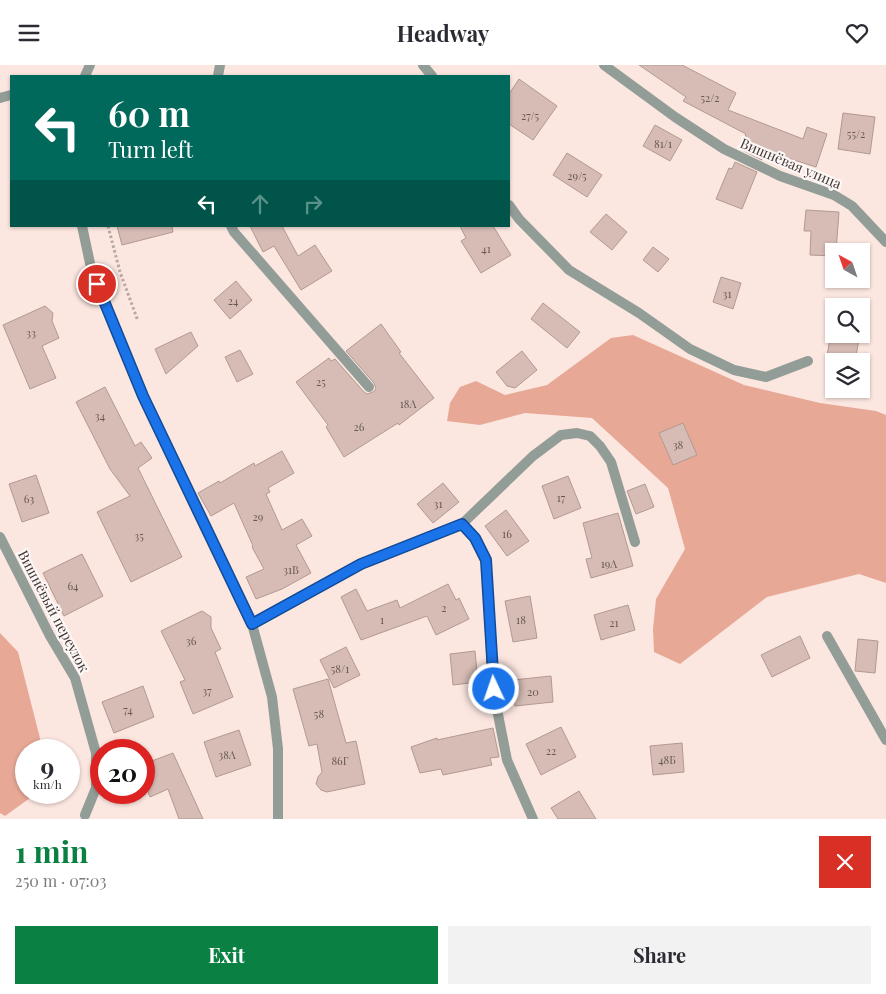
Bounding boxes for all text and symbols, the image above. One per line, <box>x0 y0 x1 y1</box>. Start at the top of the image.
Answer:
text: Headway <box>397 18 489 48</box>
icon: menu <box>15 19 43 47</box>
icon: heart <box>843 19 871 47</box>
text: 60 m <box>108 89 190 136</box>
house number: 52/2 <box>700 90 720 105</box>
icon: left <box>25 95 90 160</box>
house number: 27/5 <box>521 108 539 123</box>
house number: 55/2 <box>847 126 865 141</box>
street label: Вишнёвая улица <box>737 133 845 193</box>
text: Turn left <box>108 134 193 164</box>
house number: 81/1 <box>654 136 672 151</box>
house number: 29/5 <box>567 168 587 183</box>
icon: left <box>193 190 221 218</box>
icon: ahead <box>246 190 274 218</box>
icon: right <box>299 190 327 218</box>
house number: 41 <box>481 241 491 256</box>
north arrow <box>825 243 870 287</box>
map controls <box>825 243 870 398</box>
pin <box>76 263 118 305</box>
icon: arrive <box>83 270 111 298</box>
house number: 31 <box>722 286 732 301</box>
house number: 24 <box>228 293 239 308</box>
button: search <box>825 298 870 343</box>
house number: 33 <box>26 325 36 340</box>
button: layers <box>825 353 870 398</box>
house number: 25 <box>316 374 326 389</box>
house number: 18А <box>400 396 416 411</box>
house number: 34 <box>95 408 106 423</box>
house number: 26 <box>354 419 365 434</box>
house number: 38 <box>673 437 684 452</box>
house number: 17 <box>557 490 566 505</box>
house number: 63 <box>24 491 34 506</box>
house number: 31 <box>433 496 443 511</box>
house number: 29 <box>253 509 264 524</box>
house number: 16 <box>502 526 512 541</box>
house number: 35 <box>134 528 144 543</box>
street label: Вишнёвый переулок <box>14 547 94 675</box>
house number: 19А <box>601 556 617 571</box>
house number: 31В <box>283 562 299 577</box>
house number: 64 <box>67 578 79 593</box>
house number: 2 <box>441 600 447 615</box>
house number: 1 <box>380 612 384 627</box>
house number: 18 <box>516 612 526 627</box>
house number: 21 <box>609 615 619 630</box>
house number: 36 <box>186 633 197 648</box>
house number: 58/1 <box>331 661 349 676</box>
position arrow <box>467 662 519 714</box>
house number: 37 <box>202 683 212 698</box>
house number: 20 <box>527 684 539 699</box>
house number: 74 <box>123 702 133 717</box>
house number: 58 <box>314 706 324 721</box>
speed limit sign: 20 <box>90 739 155 804</box>
house number: 22 <box>546 743 556 758</box>
house number: 38А <box>218 747 236 762</box>
text: 9 <box>41 749 54 782</box>
house number: 48Б <box>658 752 676 767</box>
house number: 86Г <box>331 753 349 768</box>
text: km/h <box>33 776 62 792</box>
text: 1 min <box>15 831 89 871</box>
button: close <box>819 836 871 888</box>
text: 250 m · 07:03 <box>15 870 106 891</box>
button: Exit <box>15 926 438 984</box>
button: Share <box>448 926 871 984</box>

